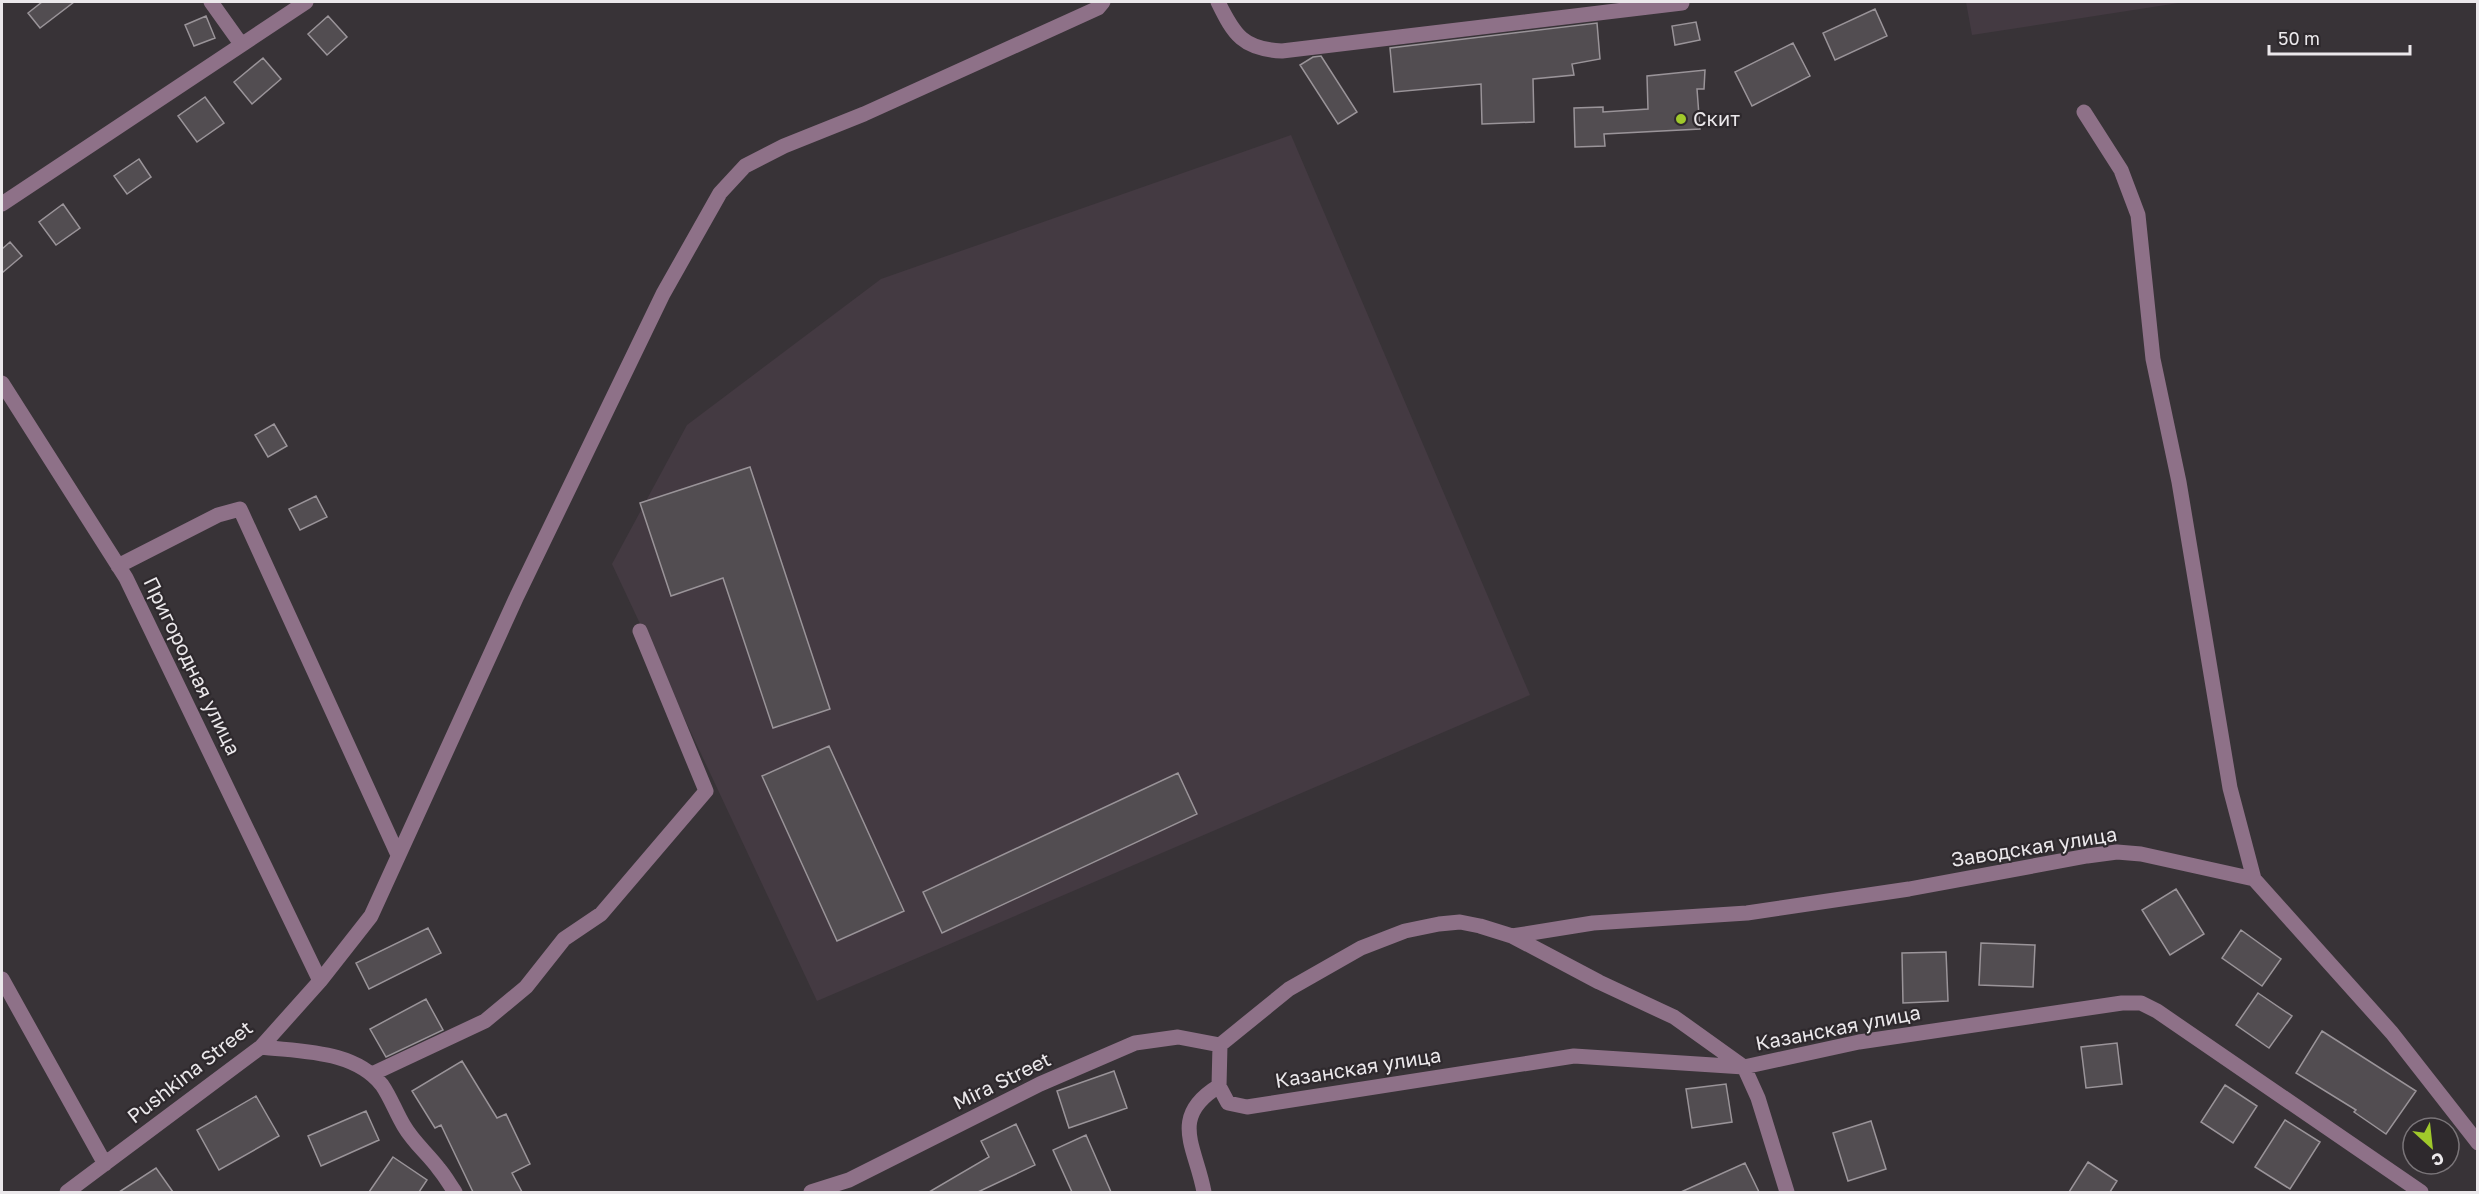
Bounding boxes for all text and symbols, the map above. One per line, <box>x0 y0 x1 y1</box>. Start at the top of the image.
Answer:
scale bar <box>2269 18 2410 56</box>
text: 50 m <box>2278 27 2320 49</box>
place label: Скит <box>1693 106 1740 130</box>
marker: Скит <box>1674 112 1688 126</box>
street label: Пригородная улица <box>139 573 246 759</box>
street label: Заводская улица <box>1949 821 2119 871</box>
street label: Казанская улица <box>1753 999 1922 1055</box>
street label: Pushkina Street <box>122 1015 257 1128</box>
street label: Казанская улица <box>1273 1042 1442 1092</box>
street label: Mira Street <box>949 1046 1054 1114</box>
north arrow <box>2401 1116 2461 1176</box>
text: С <box>2428 1148 2447 1171</box>

